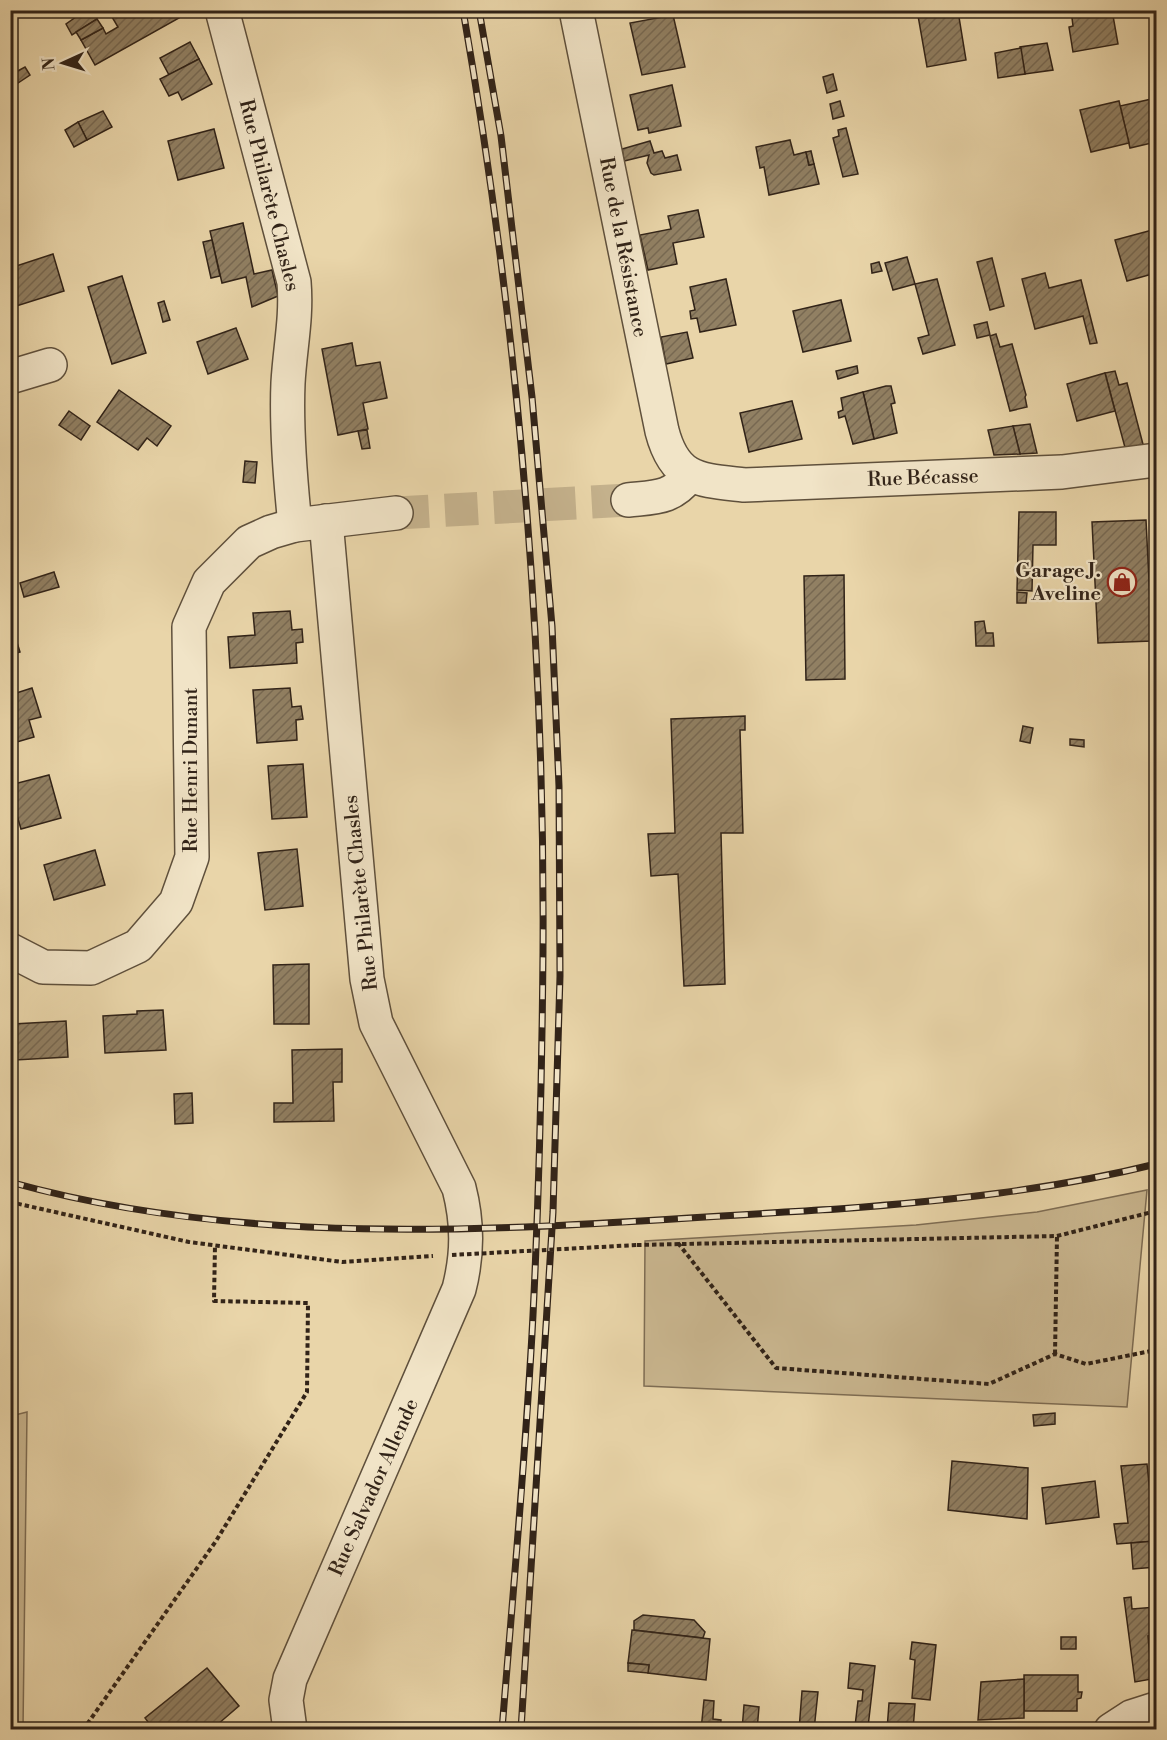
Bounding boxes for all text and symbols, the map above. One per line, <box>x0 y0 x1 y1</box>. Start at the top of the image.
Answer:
north arrow <box>33 33 93 93</box>
text: N <box>39 57 59 71</box>
street label: Rue Philarète Chasles <box>233 97 304 294</box>
street label: Rue de la Résistance <box>593 155 652 339</box>
street label: Rue Bécasse <box>867 464 979 493</box>
place label: Garage J. Aveline <box>1015 559 1101 607</box>
shop icon: Garage J. Aveline <box>1106 566 1138 598</box>
street label: Rue Henri Dunant <box>179 687 204 853</box>
street label: Rue Philarète Chasles <box>339 794 384 992</box>
street label: Rue Salvador Allende <box>324 1395 425 1580</box>

